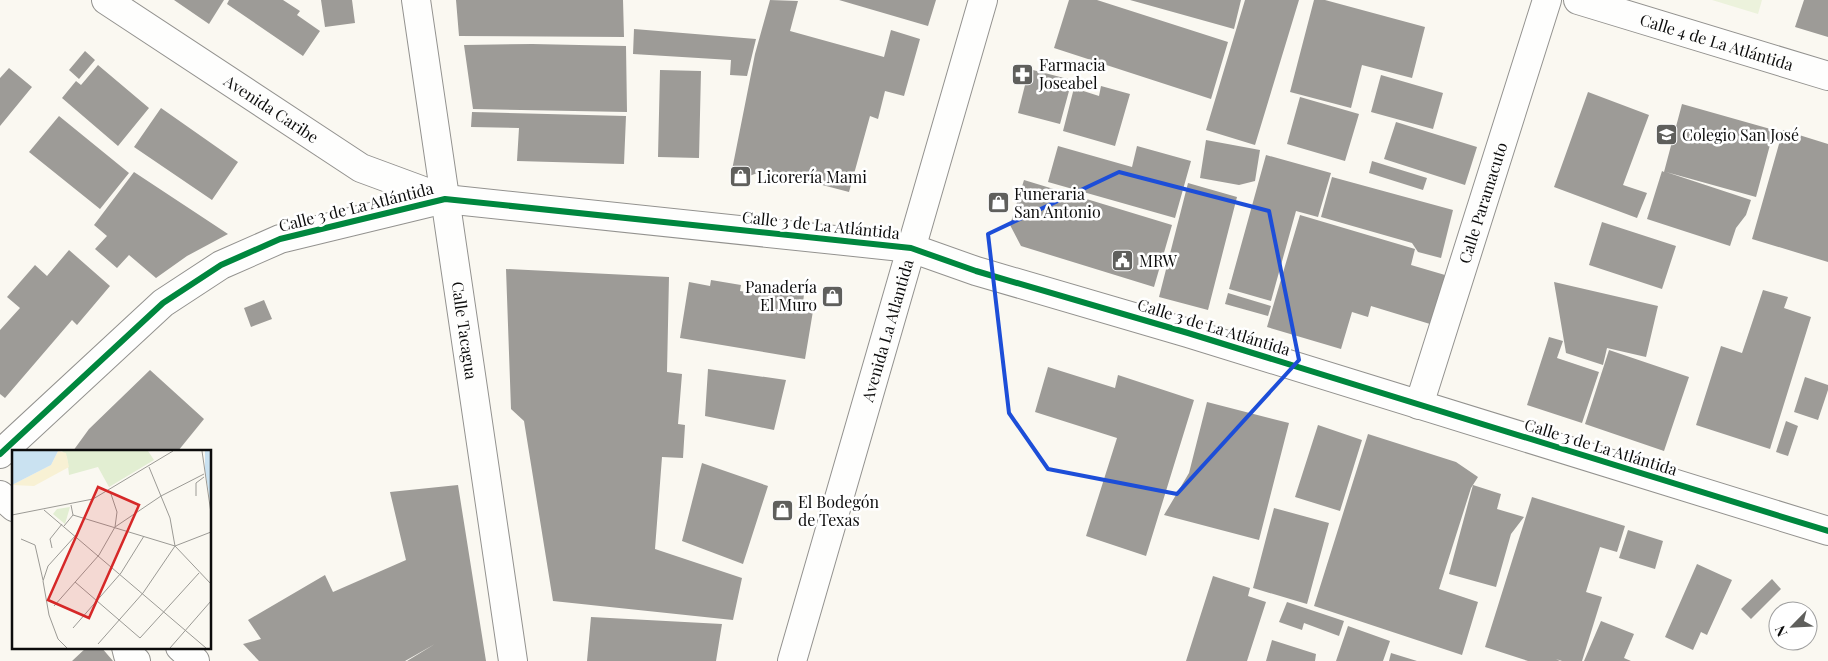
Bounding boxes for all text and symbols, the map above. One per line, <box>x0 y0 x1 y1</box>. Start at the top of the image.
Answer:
street label: Calle 4 de La Atlántida <box>1638 8 1796 75</box>
place label: Farmacia Joseabel <box>1038 54 1106 93</box>
pharmacy icon: Farmacia Joseabel <box>1011 62 1035 86</box>
street label: Avenida Caribe <box>219 69 323 147</box>
school or university icon: Colegio San José <box>1654 123 1678 147</box>
place label: Colegio San José <box>1682 124 1799 145</box>
street label: Calle Paramacuto <box>1453 139 1511 266</box>
shop icon: Licorería Mami <box>729 165 753 189</box>
place label: Licorería Mami <box>757 166 867 187</box>
street label: Calle 3 de La Atlántida <box>276 177 435 236</box>
place label: Funeraria San Antonio <box>1014 183 1101 222</box>
shop icon: Funeraria San Antonio <box>986 191 1010 215</box>
street label: Calle 3 de La Atlántida <box>741 206 901 243</box>
public building icon: MRW <box>1111 249 1135 273</box>
place label: MRW <box>1139 250 1177 271</box>
street label: Avenida La Atlantida <box>856 257 918 405</box>
place label: Panadería El Muro <box>745 276 817 315</box>
street label: Calle Tacagua <box>447 280 483 381</box>
shop icon: Panadería El Muro <box>821 284 845 308</box>
street label: Calle 3 de La Atlántida <box>1135 293 1293 360</box>
street label: Calle 3 de La Atlántida <box>1522 413 1680 480</box>
inset map <box>12 450 211 648</box>
place label: El Bodegón de Texas <box>798 491 879 530</box>
shop icon: El Bodegón de Texas <box>770 499 794 523</box>
north arrow <box>1768 601 1818 651</box>
text: N <box>1770 623 1791 640</box>

